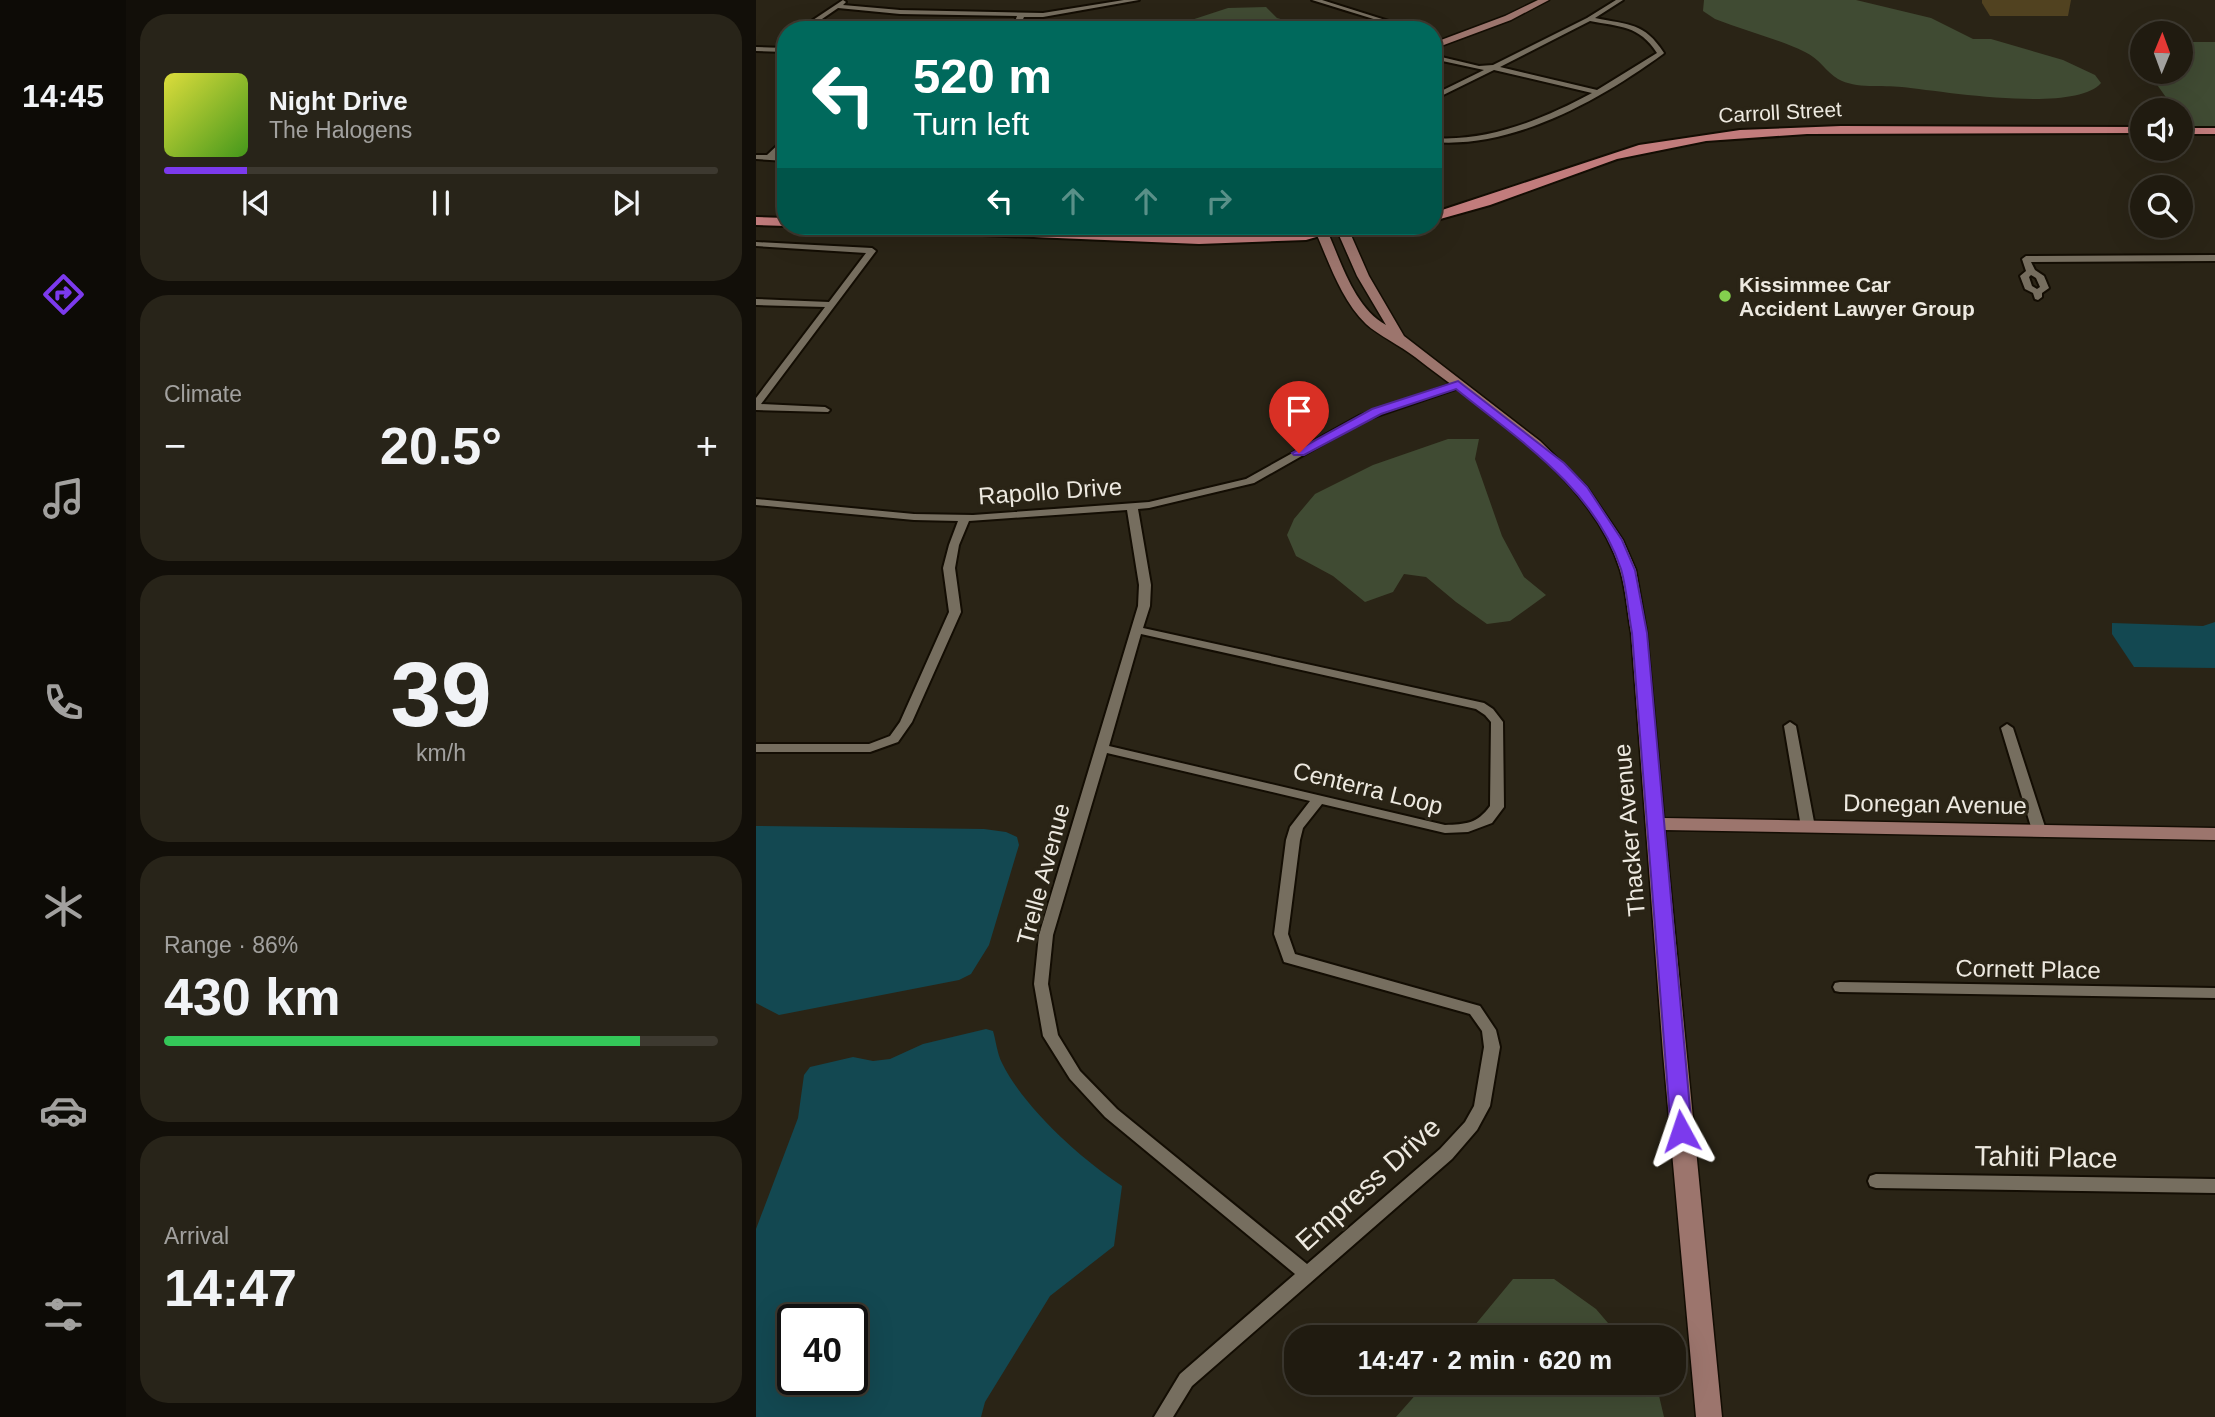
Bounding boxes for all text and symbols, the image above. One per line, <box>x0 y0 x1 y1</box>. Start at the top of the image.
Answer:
north arrow <box>2130 21 2193 84</box>
map controls <box>2130 21 2193 238</box>
icon: left <box>798 49 889 140</box>
text: 520 m <box>913 49 1052 103</box>
text: 14:45 <box>22 78 104 114</box>
text: Night Drive <box>269 86 408 116</box>
street label: Carroll Street <box>1718 97 1843 127</box>
button: sound <box>2130 98 2193 161</box>
text: Turn left <box>913 106 1029 142</box>
text: The Halogens <box>269 117 412 143</box>
button: search <box>2130 175 2193 238</box>
icon: left <box>981 182 1019 220</box>
icon: ahead <box>1054 182 1092 220</box>
icon: ahead <box>1127 182 1165 220</box>
icon: right <box>1200 182 1238 220</box>
icon: previous <box>237 184 275 222</box>
icon: pause <box>422 184 460 222</box>
icon: next <box>607 184 645 222</box>
icon: directions <box>39 270 88 319</box>
place label: Kissimmee Car Accident Lawyer Group <box>1739 273 1975 320</box>
marker: Kissimmee Car Accident Lawyer Group <box>1717 288 1733 304</box>
text: Climate <box>164 381 242 407</box>
pin <box>1269 381 1329 453</box>
icon: arrive <box>1280 392 1318 430</box>
text: 20.5° <box>380 417 502 475</box>
text: − <box>164 425 186 467</box>
text: + <box>696 425 718 467</box>
street label: Rapollo Drive <box>977 473 1123 509</box>
icon: music <box>39 474 88 523</box>
text: 39 <box>390 644 492 745</box>
icon: phone <box>39 678 88 727</box>
text: km/h <box>416 740 466 766</box>
street label: Thacker Avenue <box>1608 743 1650 917</box>
street label: Centerra Loop <box>1290 756 1446 820</box>
street label: Donegan Avenue <box>1843 789 2027 819</box>
street label: Trelle Avenue <box>1011 800 1075 948</box>
icon: climate <box>39 882 88 931</box>
text: Range · 86% <box>164 932 298 958</box>
street label: Cornett Place <box>1955 954 2101 984</box>
text: 430 km <box>164 968 340 1026</box>
icon: car <box>39 1086 88 1135</box>
position arrow <box>1644 1094 1718 1168</box>
street label: Empress Drive <box>1289 1111 1447 1257</box>
street label: Tahiti Place <box>1974 1140 2118 1174</box>
text: Arrival <box>164 1223 229 1249</box>
text: 14:47 <box>164 1259 297 1317</box>
icon: filters <box>39 1290 88 1339</box>
speed limit sign: 40 <box>777 1304 868 1395</box>
text: 14:47 · 2 min · 620 m <box>1358 1345 1612 1375</box>

